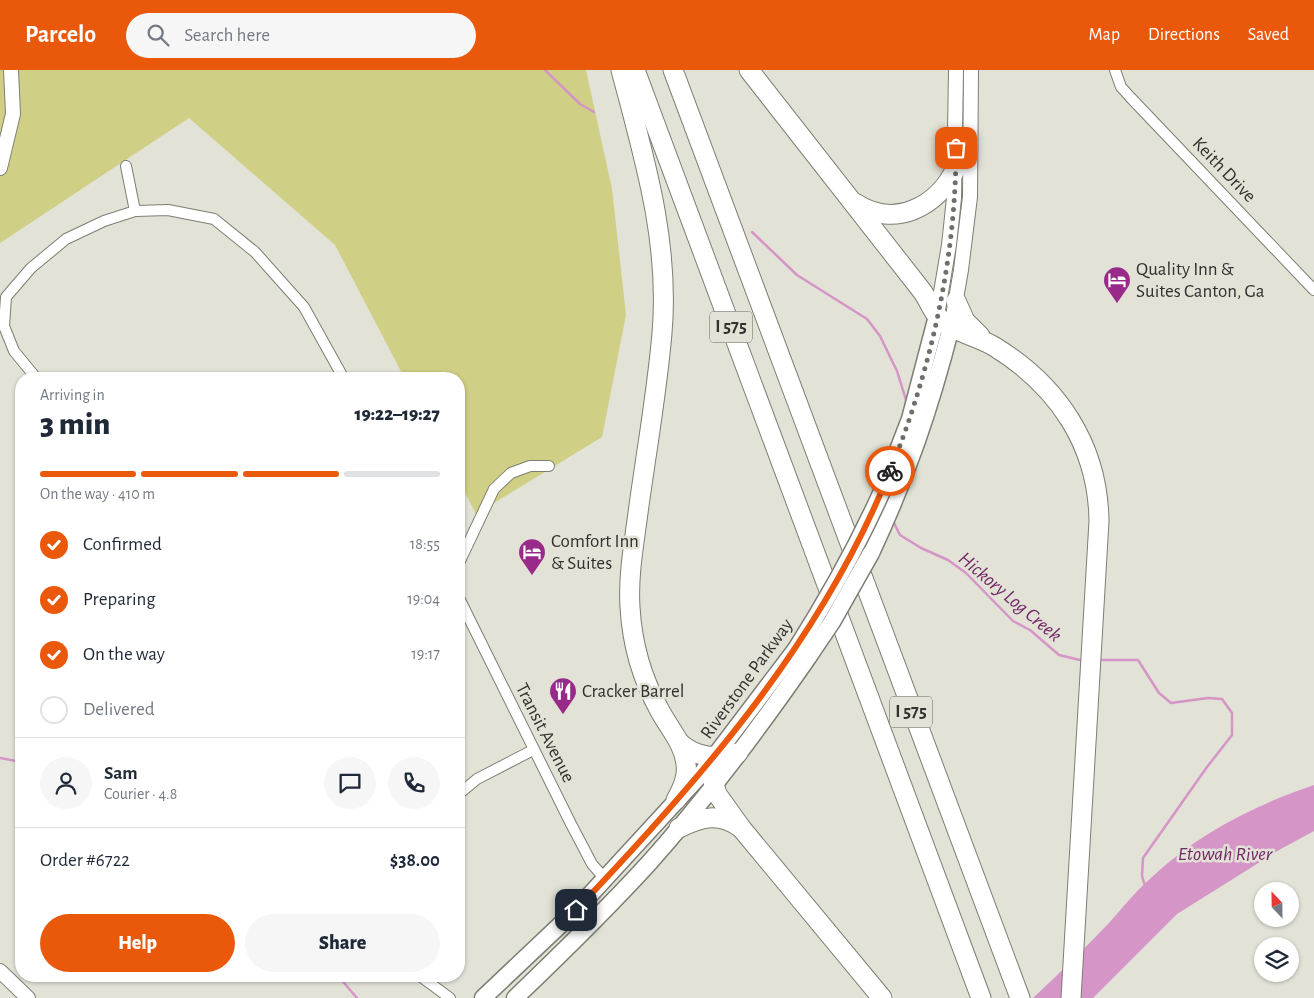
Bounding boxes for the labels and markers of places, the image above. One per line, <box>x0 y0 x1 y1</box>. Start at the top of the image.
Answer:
pin <box>935 127 977 169</box>
place label: Quality Inn & Suites Canton, Ga <box>1136 260 1265 301</box>
hotel icon: Quality Inn & Suites Canton, Ga <box>1102 265 1132 304</box>
place label: Comfort Inn & Suites <box>551 532 639 573</box>
hotel icon: Comfort Inn & Suites <box>517 537 547 576</box>
restaurant icon: Cracker Barrel <box>548 676 578 715</box>
place label: Cracker Barrel <box>582 682 684 701</box>
pin <box>555 889 597 931</box>

